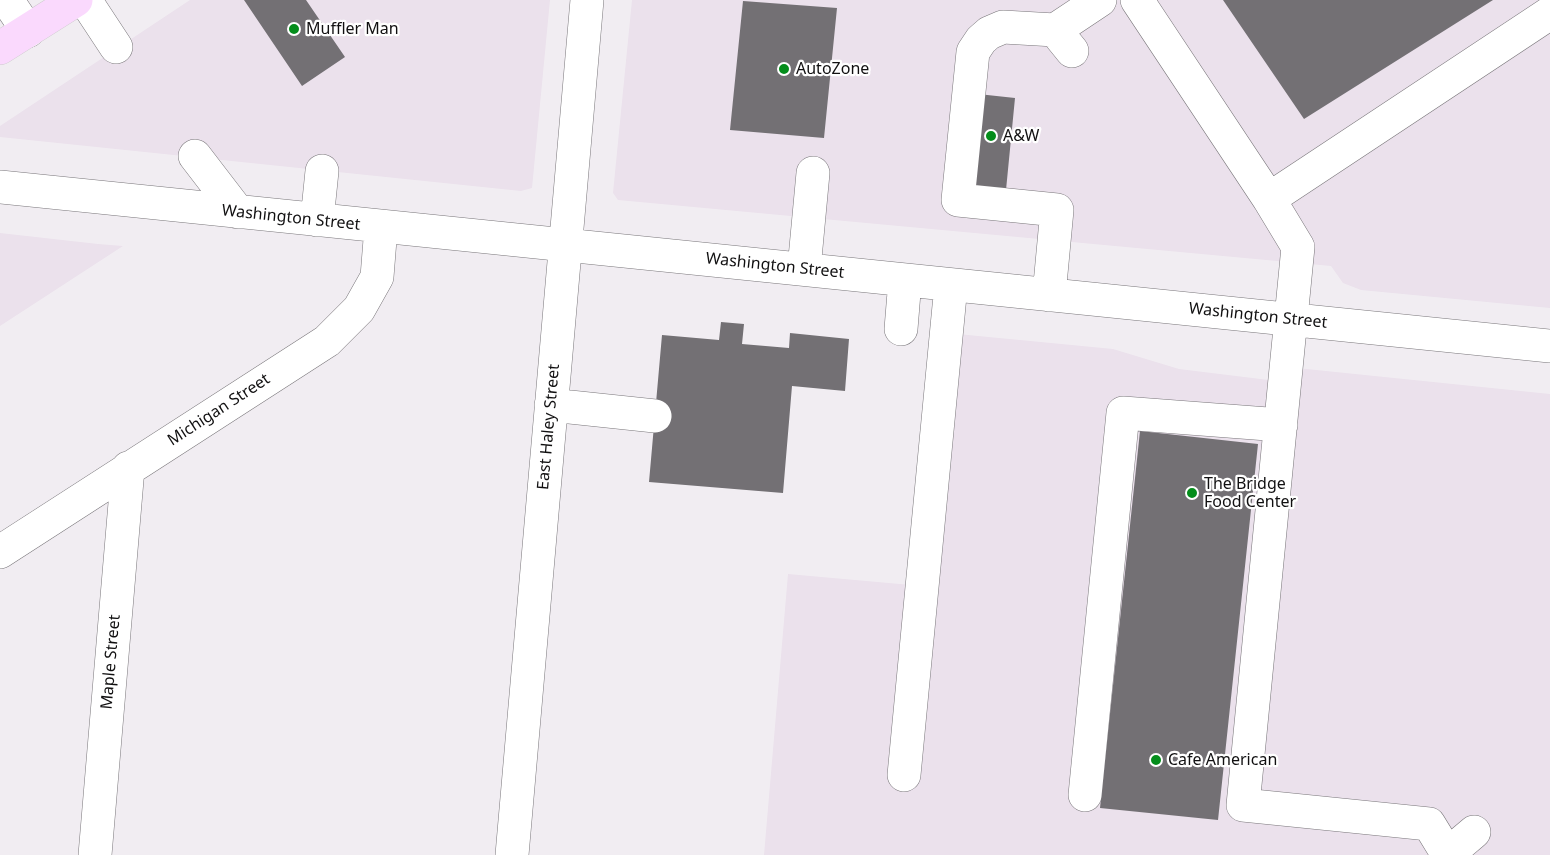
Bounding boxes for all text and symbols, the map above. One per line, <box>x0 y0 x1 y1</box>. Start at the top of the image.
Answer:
place label: Muffler Man <box>306 19 399 39</box>
marker: Muffler Man <box>287 22 301 36</box>
place label: AutoZone <box>796 59 869 79</box>
marker: AutoZone <box>777 62 791 76</box>
place label: A&W <box>1003 126 1039 146</box>
marker: A&W <box>984 129 998 143</box>
street label: Washington Street <box>221 201 361 235</box>
street label: Washington Street <box>705 249 845 283</box>
street label: Washington Street <box>1188 299 1328 333</box>
street label: East Haley Street <box>534 363 564 491</box>
street label: Michigan Street <box>164 370 274 450</box>
place label: The Bridge Food Center <box>1204 474 1296 512</box>
marker: The Bridge Food Center <box>1185 486 1199 500</box>
street label: Maple Street <box>97 614 125 710</box>
place label: Cafe American <box>1168 750 1277 770</box>
marker: Cafe American <box>1149 753 1163 767</box>

